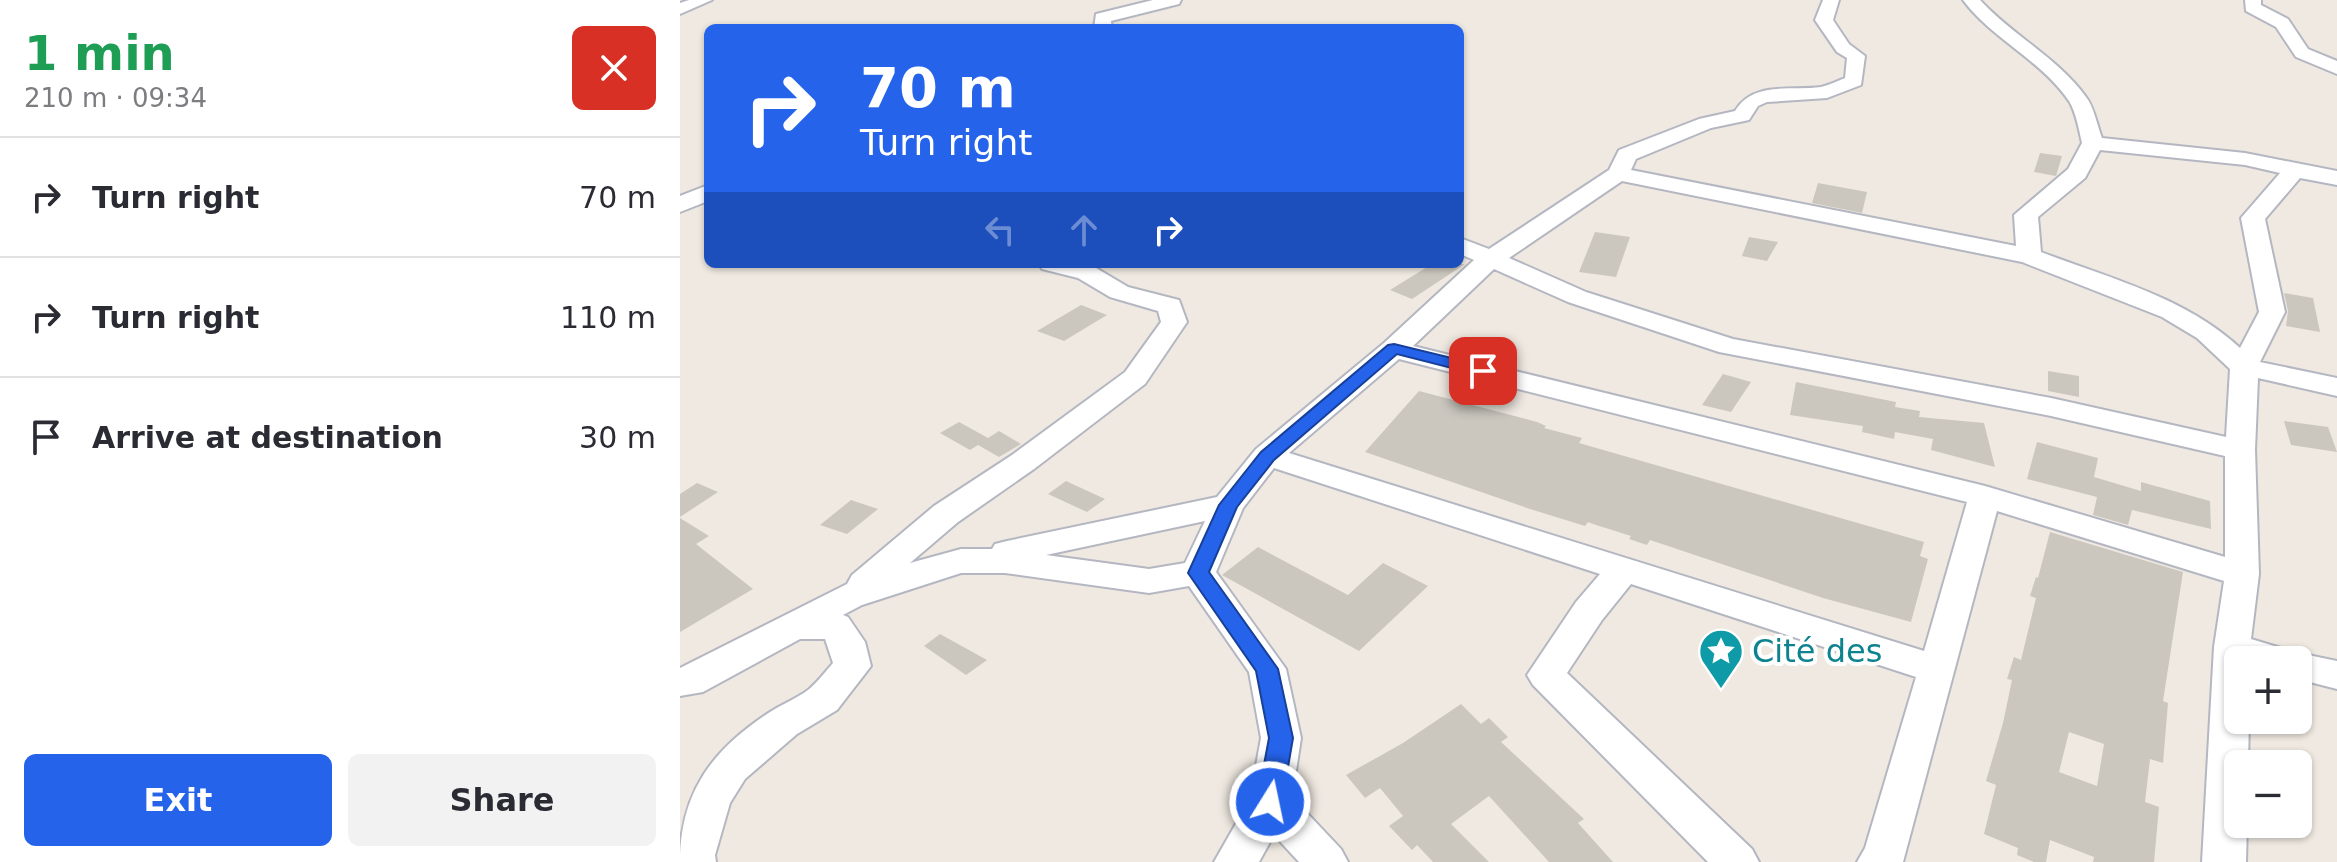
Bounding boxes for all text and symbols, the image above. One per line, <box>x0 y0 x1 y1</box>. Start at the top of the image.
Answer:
text: 1 min <box>24 25 175 81</box>
button: close <box>572 26 656 110</box>
text: 70 m <box>860 55 1016 120</box>
icon: right <box>728 56 832 160</box>
text: 210 m · 09:34 <box>24 83 207 113</box>
text: Turn right <box>860 122 1032 163</box>
icon: right <box>24 175 68 219</box>
text: Turn right <box>92 180 259 215</box>
text: 70 m <box>579 180 656 215</box>
icon: left <box>978 208 1022 252</box>
icon: ahead <box>1062 208 1106 252</box>
icon: right <box>1146 208 1190 252</box>
icon: right <box>24 295 68 339</box>
text: Turn right <box>92 300 259 335</box>
text: 110 m <box>560 300 656 335</box>
pin <box>1449 337 1517 405</box>
icon: arrive <box>1461 349 1505 393</box>
icon: arrive <box>24 415 68 459</box>
text: Arrive at destination <box>92 420 443 455</box>
text: 30 m <box>579 420 656 455</box>
place icon: Cité des <box>1697 627 1745 690</box>
place label: Cité des <box>1752 632 1882 670</box>
map controls <box>2224 646 2312 838</box>
button: + <box>2224 646 2312 734</box>
button: − <box>2224 750 2312 838</box>
button: Exit <box>24 754 332 846</box>
button: Share <box>348 754 656 846</box>
position arrow <box>1228 760 1312 844</box>

